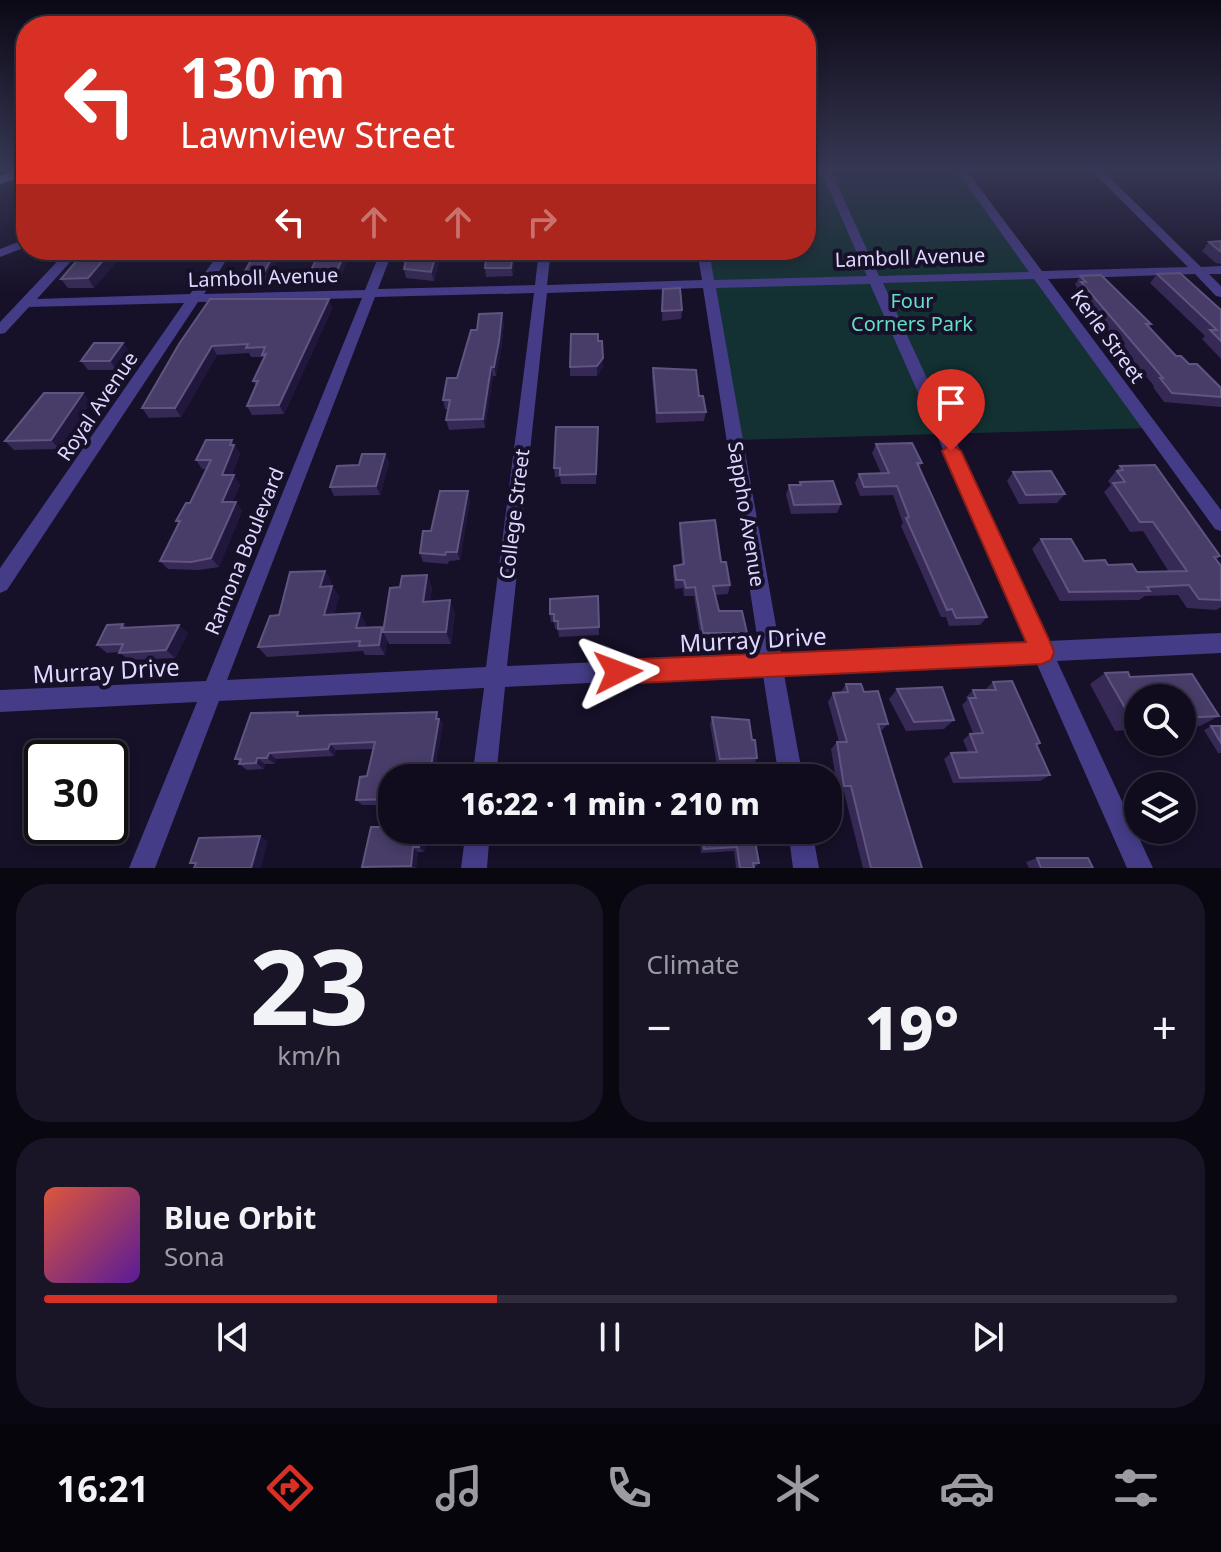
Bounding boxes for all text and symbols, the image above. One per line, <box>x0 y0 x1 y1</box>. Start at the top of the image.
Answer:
text: 130 m <box>180 38 345 114</box>
icon: left <box>48 48 152 152</box>
text: Lawnview Street <box>180 110 455 159</box>
icon: left <box>268 200 312 244</box>
icon: ahead <box>352 200 396 244</box>
icon: ahead <box>436 200 480 244</box>
icon: right <box>520 200 564 244</box>
street label: Lamboll Avenue <box>834 241 986 273</box>
street label: Lamboll Avenue <box>187 261 339 293</box>
street label: Kerle Street <box>1065 284 1151 388</box>
park label: Four Corners Park <box>851 287 973 337</box>
street label: Royal Avenue <box>51 346 143 466</box>
pin <box>917 369 985 451</box>
icon: arrive <box>929 381 973 425</box>
street label: Sappho Avenue <box>722 439 772 589</box>
street label: College Street <box>493 447 535 581</box>
street label: Ramona Boulevard <box>198 463 290 639</box>
street label: Murray Drive <box>679 619 827 659</box>
position arrow <box>576 630 660 714</box>
street label: Murray Drive <box>32 650 180 690</box>
map controls <box>1124 684 1196 844</box>
button: search <box>1124 684 1196 756</box>
speed limit sign: 30 <box>24 740 128 844</box>
button: layers <box>1124 772 1196 844</box>
text: 16:22 · 1 min · 210 m <box>460 783 760 824</box>
text: 23 <box>250 914 369 1055</box>
text: Climate <box>647 946 739 982</box>
text: 19° <box>864 986 959 1068</box>
text: − <box>647 997 672 1057</box>
text: + <box>1152 997 1177 1057</box>
text: km/h <box>277 1037 341 1073</box>
text: Blue Orbit <box>164 1197 316 1238</box>
text: Sona <box>164 1238 225 1274</box>
icon: previous <box>211 1315 255 1359</box>
icon: pause <box>588 1315 632 1359</box>
icon: next <box>966 1315 1010 1359</box>
icon: directions <box>262 1460 318 1516</box>
icon: music <box>431 1460 487 1516</box>
icon: phone <box>601 1460 657 1516</box>
icon: climate <box>770 1460 826 1516</box>
icon: car <box>939 1460 995 1516</box>
icon: filters <box>1108 1460 1164 1516</box>
text: 16:21 <box>57 1464 149 1513</box>

